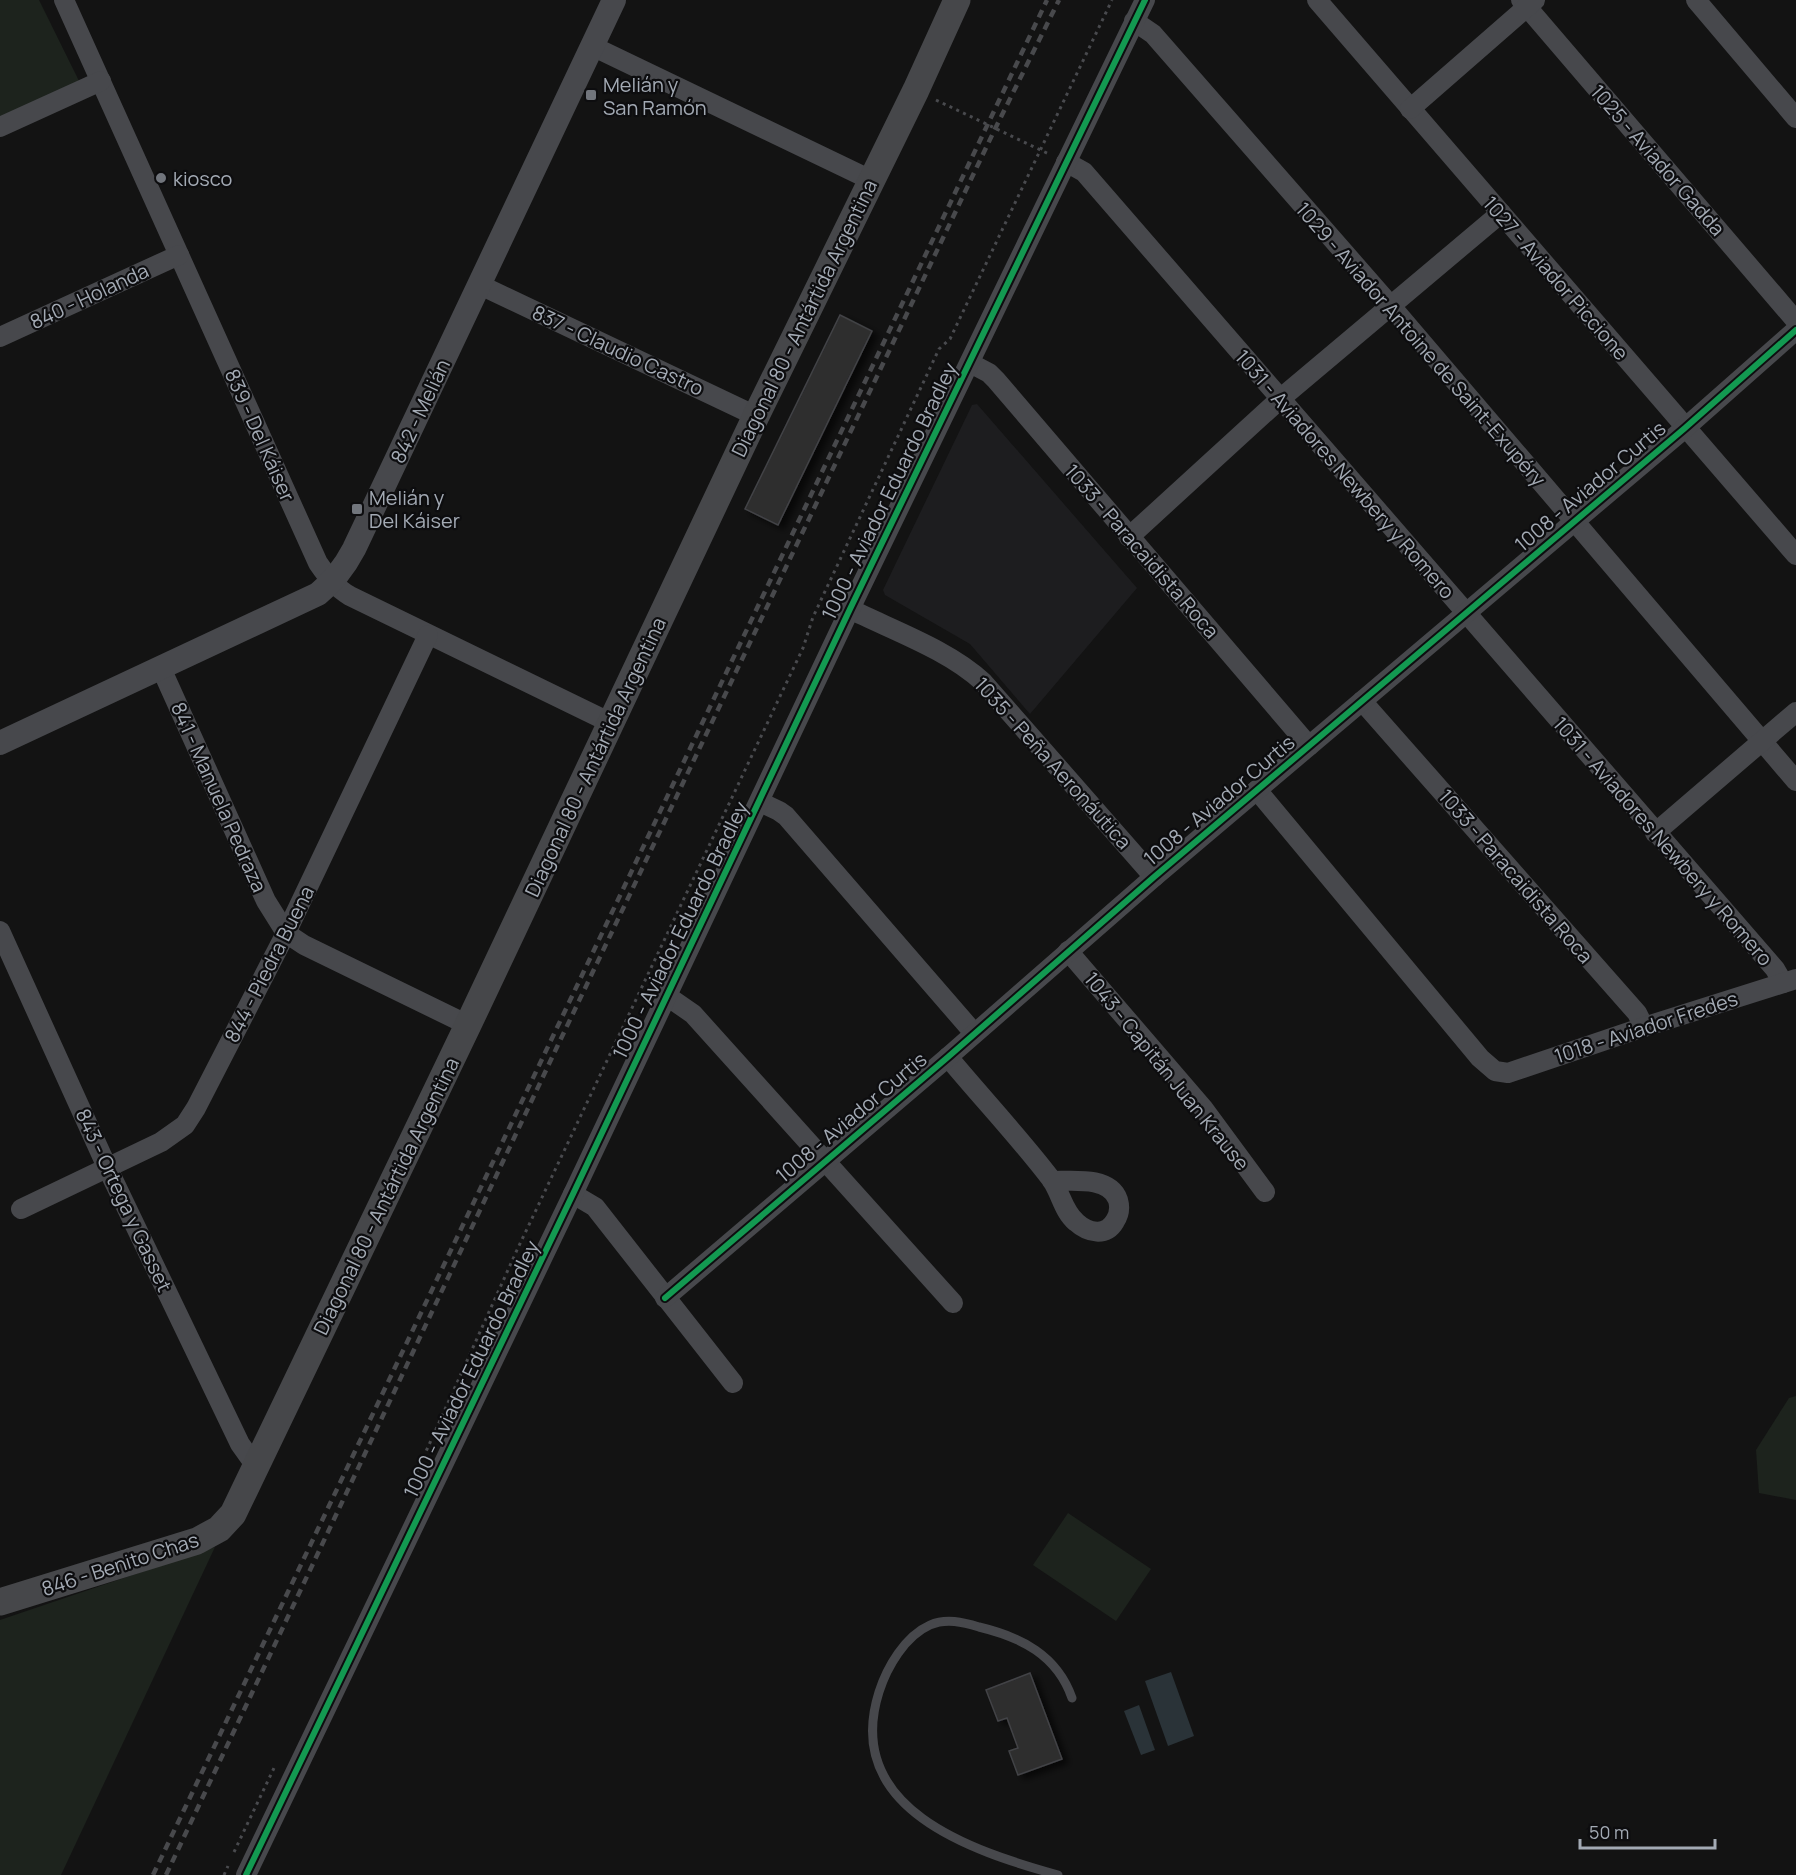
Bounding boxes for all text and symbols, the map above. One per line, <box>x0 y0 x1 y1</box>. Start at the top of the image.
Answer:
place label: Melián y San Ramón <box>603 71 707 121</box>
street label: 1025 - Aviador Gadda <box>1585 79 1731 241</box>
marker: Melián y San Ramón <box>584 88 598 102</box>
place label: kiosco <box>173 165 233 192</box>
marker: kiosco <box>154 171 168 185</box>
street label: Diagonal 80 - Antártida Argentina <box>725 175 883 461</box>
street label: 1027 - Aviador Piccione <box>1477 190 1635 366</box>
street label: 1029 - Aviador Antoine de Saint-Exupéry <box>1290 196 1552 492</box>
street label: 840 - Holanda <box>25 257 153 335</box>
street label: 837 - Claudio Castro <box>528 298 708 402</box>
street label: 1031 - Aviadores Newbery y Romero <box>1229 344 1461 604</box>
street label: 842 - Melián <box>384 355 456 467</box>
street label: 1000 - Aviador Eduardo Bradley <box>815 357 963 624</box>
street label: 839 - Del Káiser <box>219 364 301 506</box>
street label: 1008 - Aviador Curtis <box>1509 415 1671 557</box>
street label: 1033 - Paracaidista Roca <box>1059 458 1225 644</box>
place label: Melián y Del Káiser <box>369 484 460 534</box>
marker: Melián y Del Káiser <box>350 502 364 516</box>
street label: Diagonal 80 - Antártida Argentina <box>518 613 672 901</box>
street label: 1035 - Peña Aeronáutica <box>969 671 1137 855</box>
street label: 841 - Manuela Pedraza <box>165 698 273 896</box>
street label: 1031 - Aviadores Newbery y Romero <box>1547 711 1779 971</box>
street label: 1008 - Aviador Curtis <box>1138 729 1300 871</box>
street label: 1033 - Paracaidista Roca <box>1433 783 1599 969</box>
street label: 1000 - Aviador Eduardo Bradley <box>606 796 754 1063</box>
street label: 844 - Piedra Buena <box>218 881 320 1047</box>
street label: 1043 - Capitán Juan Krause <box>1078 966 1256 1176</box>
street label: 1018 - Aviador Fredes <box>1551 985 1741 1069</box>
street label: 1008 - Aviador Curtis <box>770 1046 932 1188</box>
street label: Diagonal 80 - Antártida Argentina <box>307 1053 465 1339</box>
street label: 843 - Ortega y Gasset <box>70 1104 178 1296</box>
street label: 1000 - Aviador Eduardo Bradley <box>397 1235 545 1502</box>
street label: 846 - Benito Chas <box>38 1526 202 1602</box>
scale bar <box>1580 1812 1715 1850</box>
text: 50 m <box>1589 1820 1629 1844</box>

